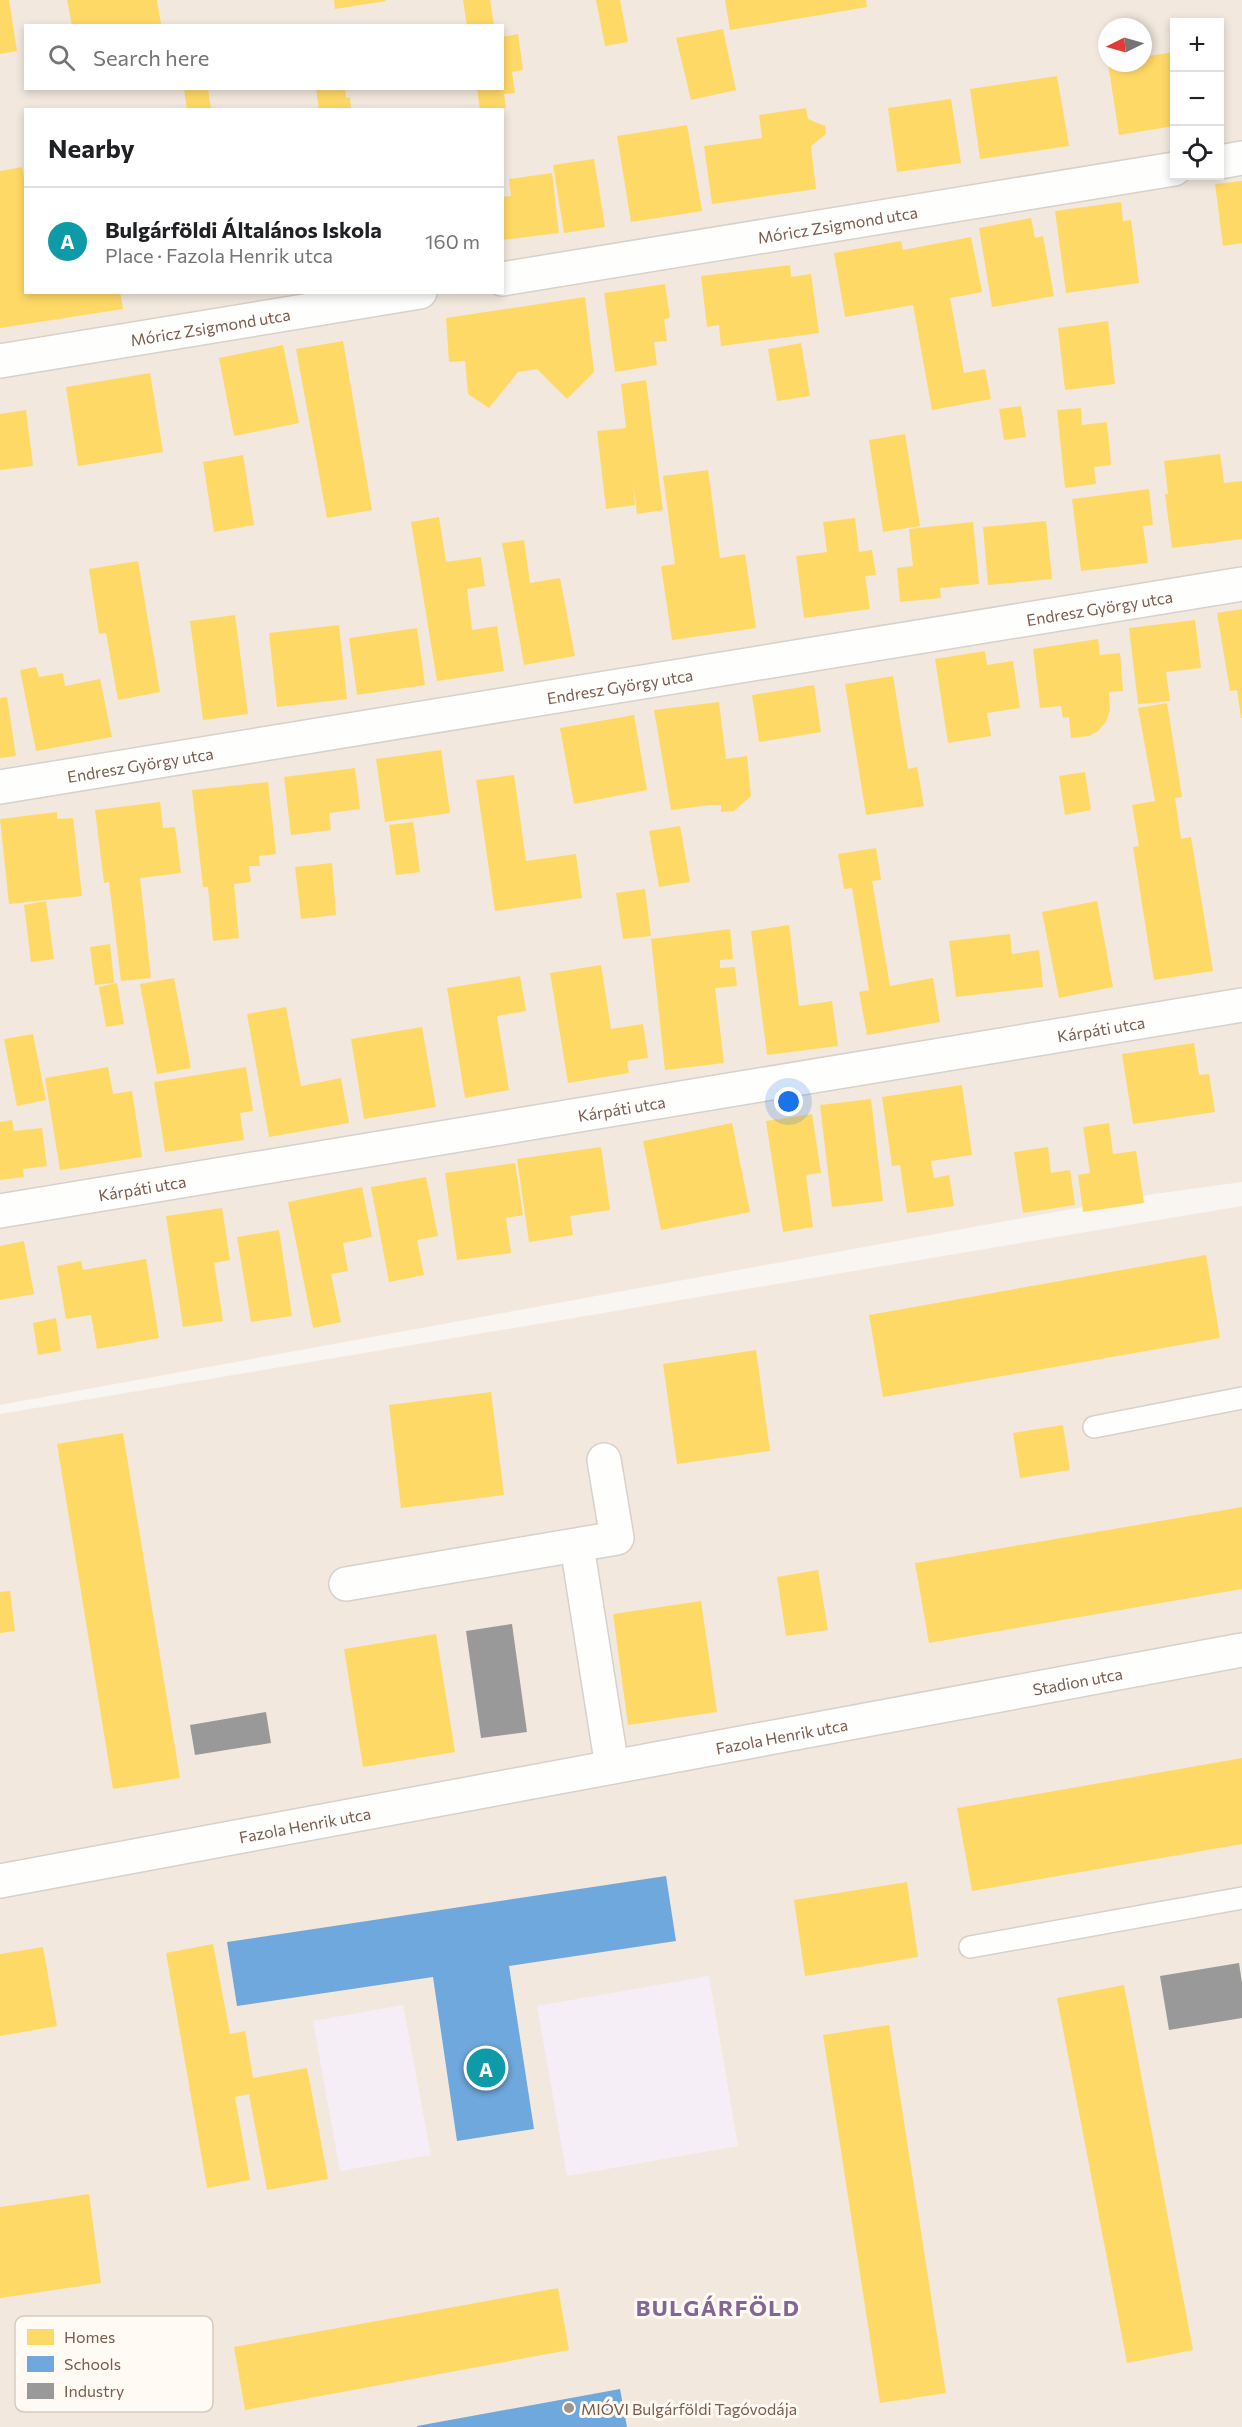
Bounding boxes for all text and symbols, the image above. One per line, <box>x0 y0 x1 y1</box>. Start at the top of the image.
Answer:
north arrow <box>1098 18 1152 72</box>
map controls <box>1170 18 1224 180</box>
button: + <box>1170 18 1224 72</box>
search box <box>24 24 504 90</box>
icon: search <box>45 41 78 74</box>
text: Search here <box>93 44 209 71</box>
button: − <box>1170 72 1224 126</box>
button: locate <box>1170 126 1224 180</box>
text: Nearby <box>48 132 135 163</box>
street label: Móricz Zsigmond utca <box>756 202 919 247</box>
text: Bulgárföldi Általános Iskola <box>105 216 382 243</box>
text: A <box>60 229 75 253</box>
text: 160 m <box>425 229 480 253</box>
text: Place · Fazola Henrik utca <box>105 243 333 267</box>
street label: Móricz Zsigmond utca <box>129 304 292 349</box>
street label: Endresz György utca <box>1025 586 1174 629</box>
street label: Endresz György utca <box>545 664 694 707</box>
street label: Endresz György utca <box>66 743 215 785</box>
street label: Kárpáti utca <box>1056 1012 1146 1045</box>
your location <box>774 1087 803 1116</box>
street label: Kárpáti utca <box>576 1091 667 1125</box>
street label: Kárpáti utca <box>97 1171 187 1204</box>
street label: Stadion utca <box>1031 1663 1124 1698</box>
street label: Fazola Henrik utca <box>714 1714 849 1757</box>
street label: Fazola Henrik utca <box>237 1803 372 1846</box>
pin: A <box>466 2046 506 2090</box>
district label: BULGÁRFÖLD <box>636 2294 800 2321</box>
legend <box>15 2316 213 2412</box>
text: Homes <box>64 2327 115 2346</box>
text: Schools <box>64 2354 121 2373</box>
text: Industry <box>64 2381 124 2400</box>
place label: MIÓVI Bulgárföldi Tagóvodája <box>581 2399 797 2418</box>
marker: MIÓVI Bulgárföldi Tagóvodája <box>562 2401 576 2415</box>

